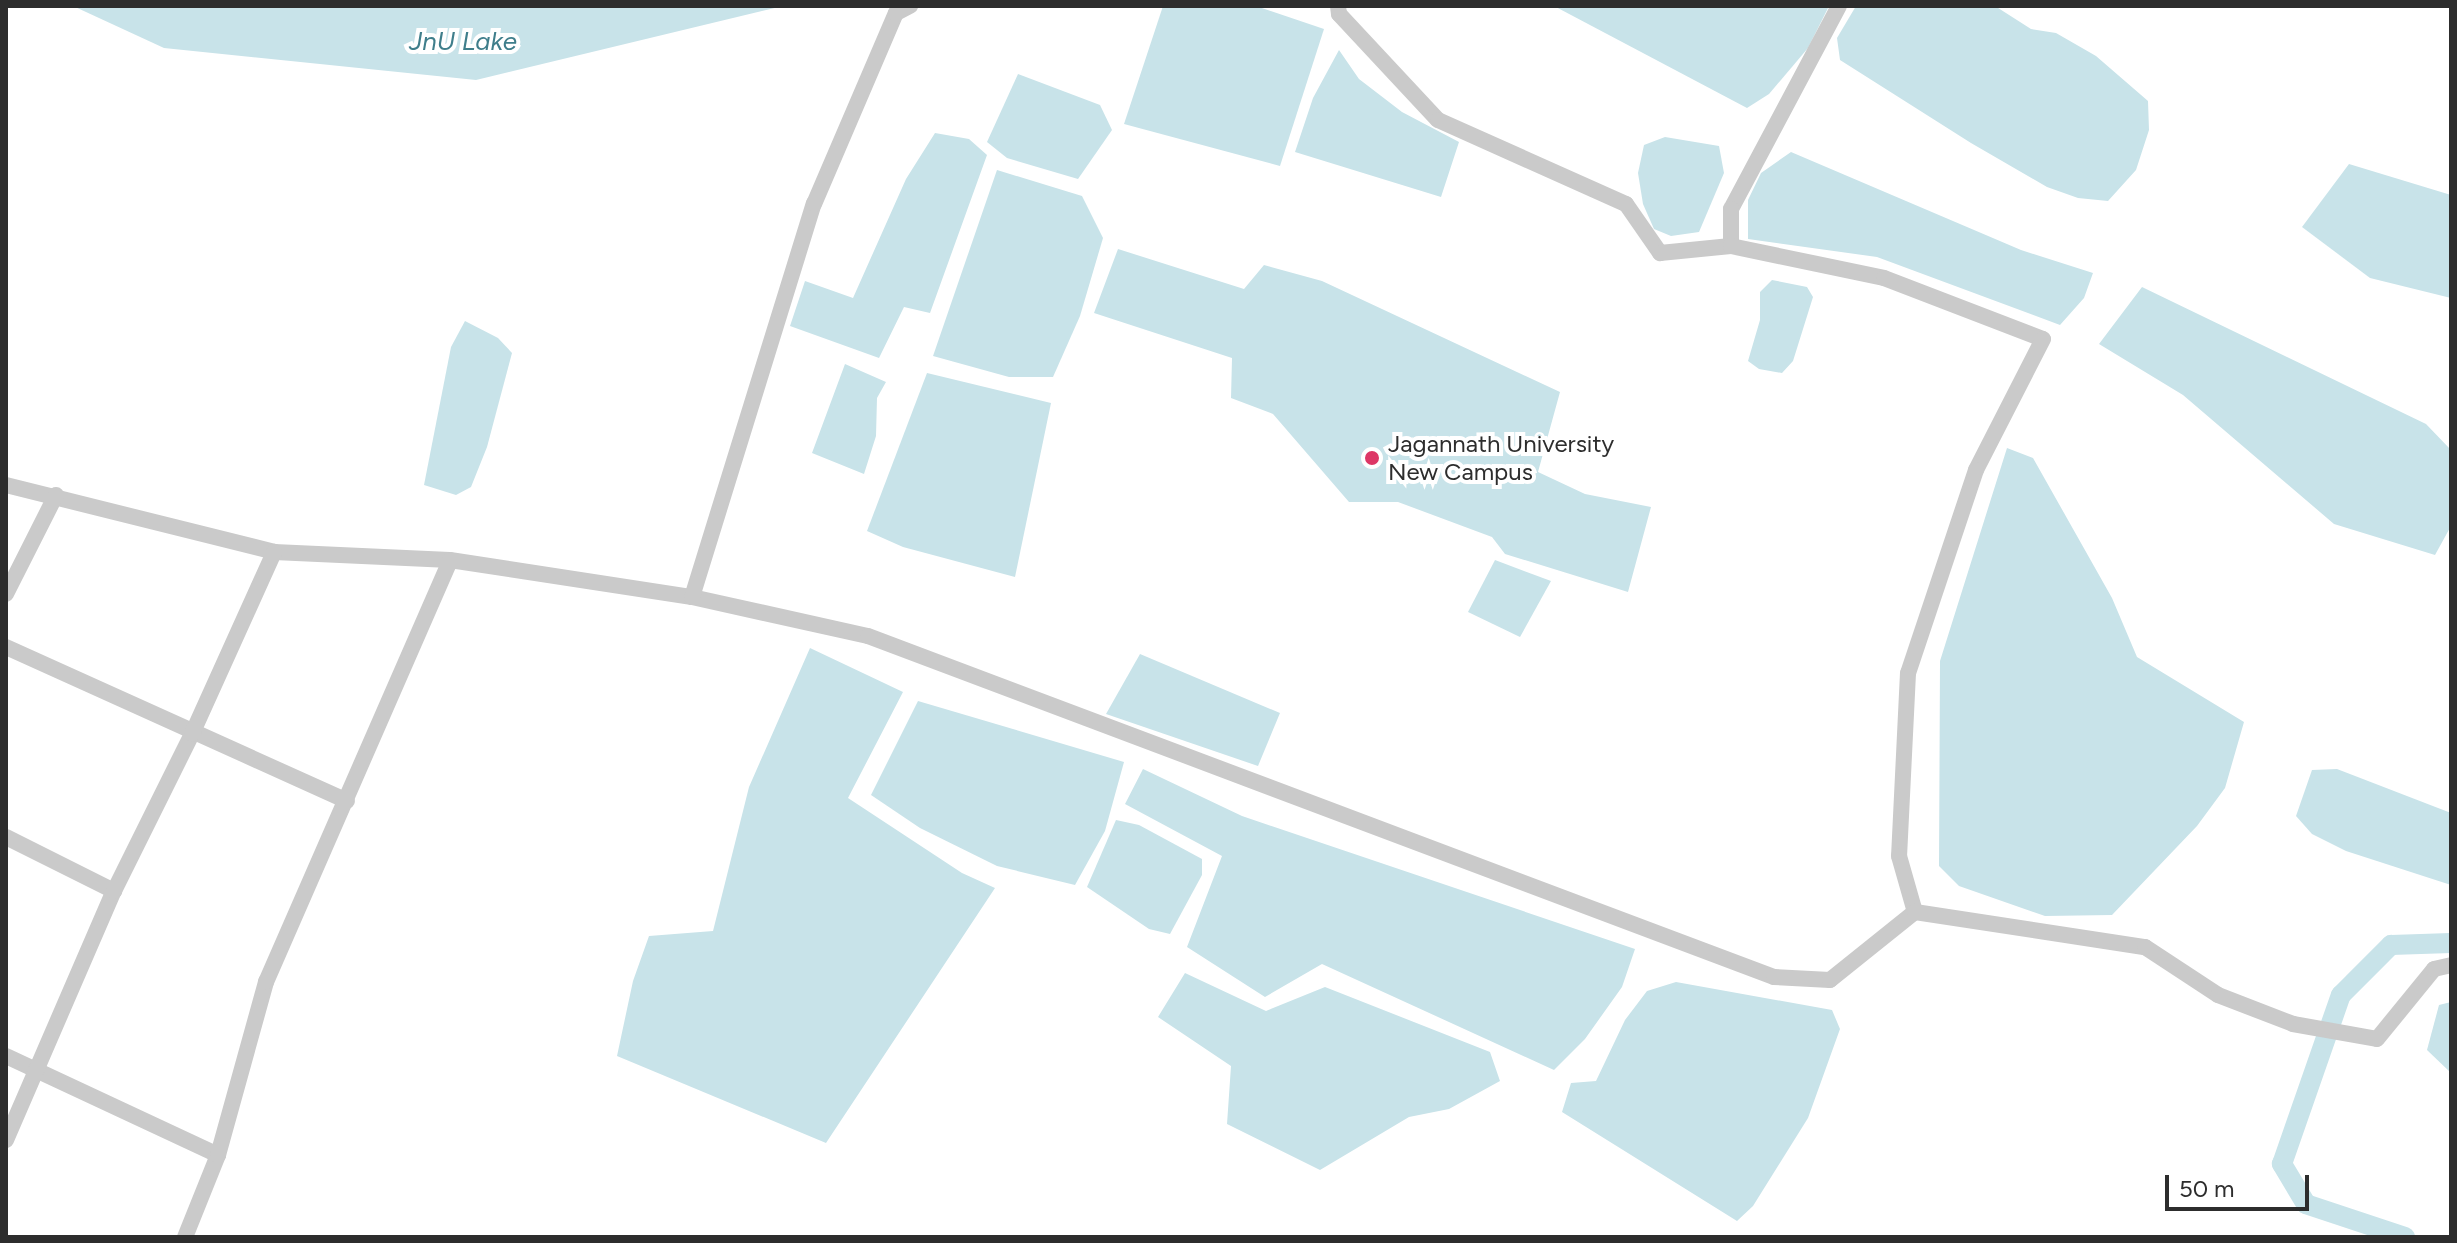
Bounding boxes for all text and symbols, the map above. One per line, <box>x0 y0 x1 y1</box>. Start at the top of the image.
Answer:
water label: JnU Lake <box>409 26 517 58</box>
place label: Jagannath University New Campus <box>1388 430 1614 486</box>
marker: Jagannath University New Campus <box>1363 449 1381 467</box>
scale bar <box>2169 1159 2313 1209</box>
text: 50 m <box>2179 1174 2235 1203</box>

